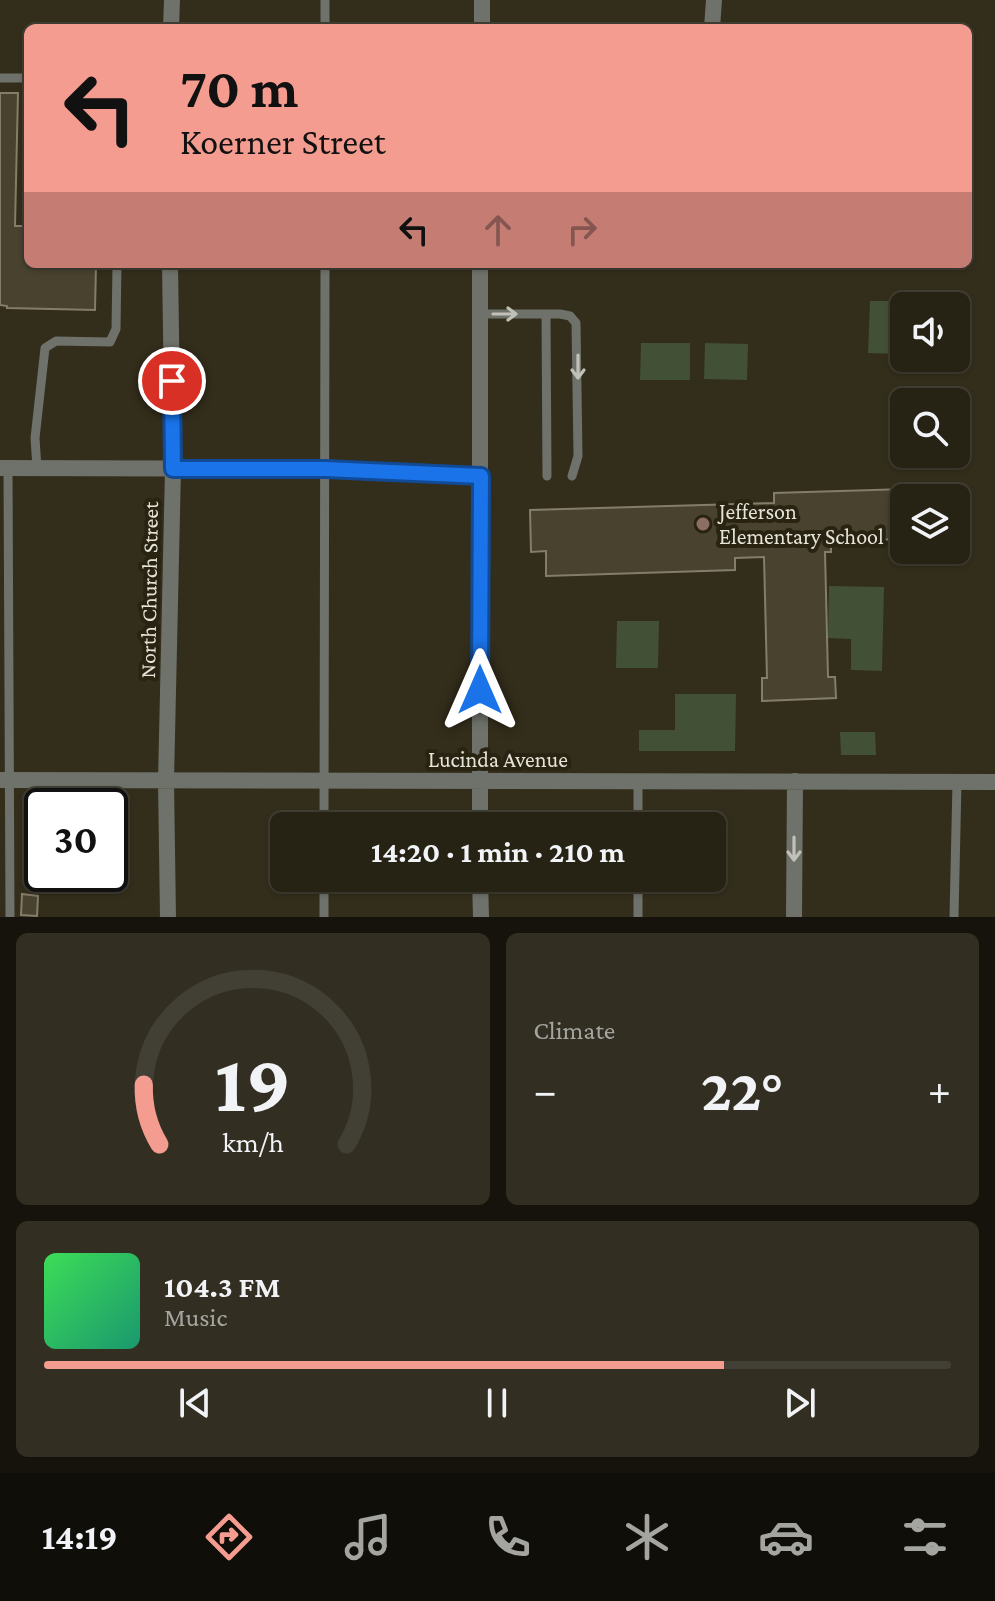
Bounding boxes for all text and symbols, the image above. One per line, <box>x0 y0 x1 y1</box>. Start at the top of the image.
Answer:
icon: left <box>48 56 152 160</box>
text: 70 m <box>180 57 299 119</box>
text: Koerner Street <box>180 122 386 162</box>
icon: left <box>392 208 436 252</box>
icon: ahead <box>476 208 520 252</box>
icon: right <box>560 208 604 252</box>
map controls <box>890 292 970 564</box>
button: sound <box>890 292 970 372</box>
one-way arrow <box>491 306 518 322</box>
pin <box>138 347 206 415</box>
one-way arrow <box>570 353 586 380</box>
icon: arrive <box>150 359 194 403</box>
button: search <box>890 388 970 468</box>
button: layers <box>890 484 970 564</box>
place label: Jefferson Elementary School <box>717 499 884 549</box>
street label: North Church Street <box>135 501 163 679</box>
marker: Jefferson Elementary School <box>694 515 712 533</box>
position arrow <box>438 648 522 732</box>
street label: Lucinda Avenue <box>428 747 568 772</box>
speed limit sign: 30 <box>24 788 128 892</box>
text: 14:20 · 1 min · 210 m <box>371 835 625 868</box>
one-way arrow <box>786 835 802 862</box>
text: Climate <box>534 1016 615 1045</box>
text: 19 <box>214 1036 291 1129</box>
text: 22° <box>701 1056 784 1123</box>
text: − <box>534 1066 557 1114</box>
text: + <box>928 1066 951 1114</box>
text: km/h <box>222 1126 284 1158</box>
text: 104.3 FM <box>164 1270 280 1303</box>
text: Music <box>164 1303 227 1332</box>
icon: previous <box>173 1381 217 1425</box>
icon: pause <box>475 1381 519 1425</box>
icon: next <box>778 1381 822 1425</box>
icon: directions <box>201 1509 257 1565</box>
icon: music <box>340 1509 396 1565</box>
icon: phone <box>480 1509 536 1565</box>
icon: climate <box>619 1509 675 1565</box>
icon: car <box>758 1509 814 1565</box>
icon: filters <box>897 1509 953 1565</box>
text: 14:19 <box>42 1517 118 1557</box>

